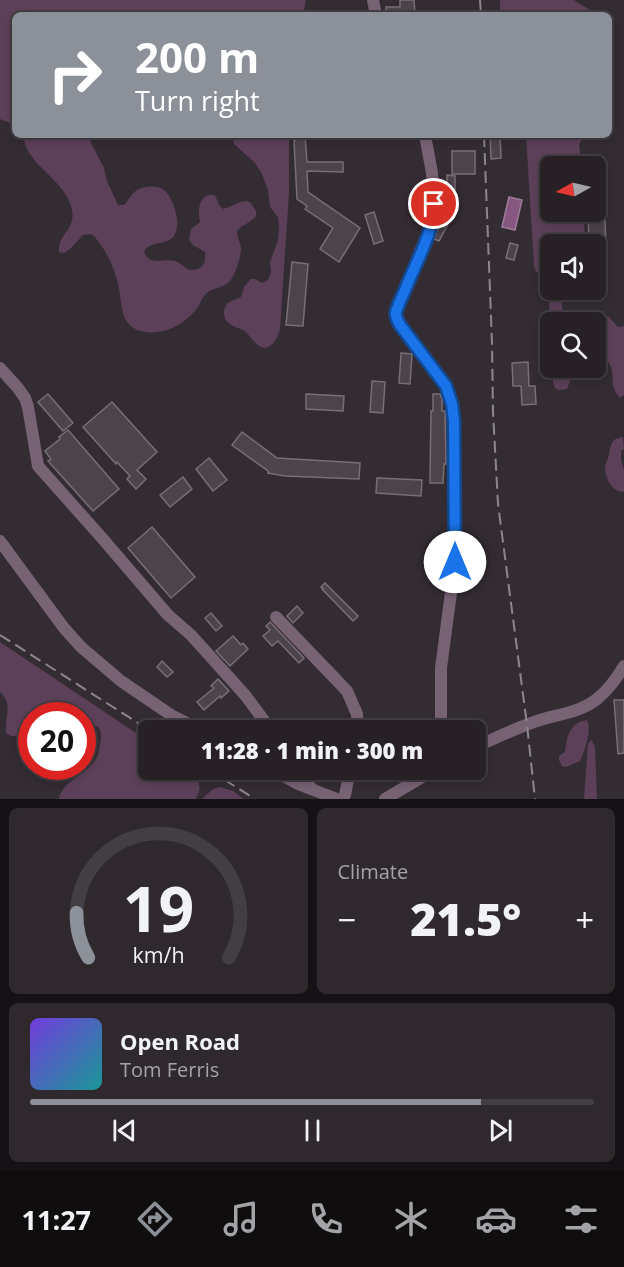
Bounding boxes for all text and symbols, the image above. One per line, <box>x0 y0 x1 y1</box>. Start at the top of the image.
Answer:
text: 200 m <box>135 28 259 85</box>
icon: right <box>36 36 114 114</box>
text: Turn right <box>135 82 260 119</box>
north arrow <box>540 156 606 222</box>
map controls <box>540 156 606 378</box>
pin <box>408 178 459 229</box>
icon: arrive <box>417 187 450 220</box>
button: sound <box>540 234 606 300</box>
button: search <box>540 312 606 378</box>
position arrow <box>423 530 487 594</box>
speed limit sign: 20 <box>18 702 96 780</box>
text: 11:28 · 1 min · 300 m <box>201 735 423 765</box>
text: Climate <box>338 858 408 885</box>
text: 19 <box>123 865 194 950</box>
text: 21.5° <box>410 888 521 949</box>
text: − <box>338 897 356 942</box>
text: + <box>575 897 594 942</box>
text: km/h <box>132 940 184 969</box>
text: Open Road <box>120 1026 240 1056</box>
text: Tom Ferris <box>120 1056 219 1083</box>
icon: previous <box>108 1114 141 1147</box>
icon: pause <box>296 1114 329 1147</box>
icon: next <box>484 1114 517 1147</box>
icon: directions <box>134 1198 176 1240</box>
icon: music <box>220 1198 262 1240</box>
icon: phone <box>305 1198 347 1240</box>
icon: climate <box>390 1198 432 1240</box>
icon: car <box>475 1198 517 1240</box>
icon: filters <box>560 1198 602 1240</box>
text: 11:27 <box>22 1201 91 1238</box>

